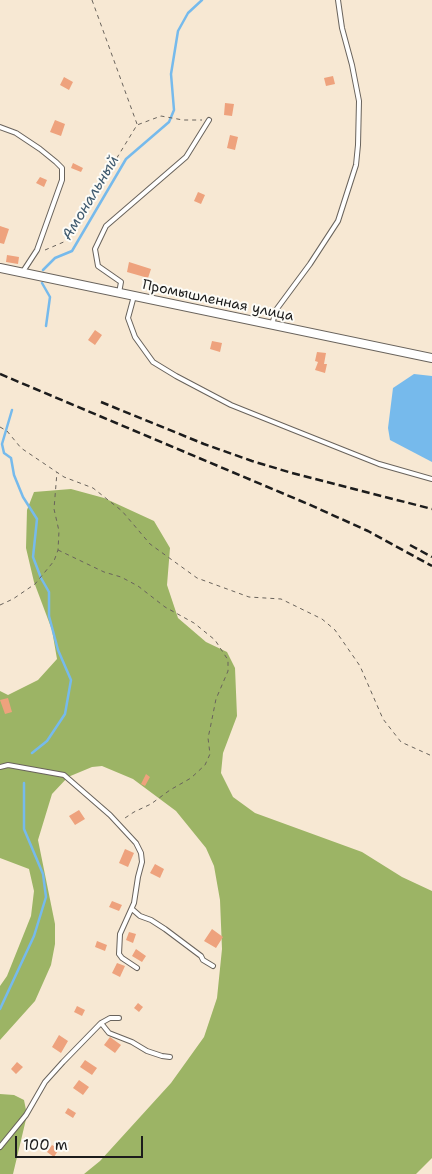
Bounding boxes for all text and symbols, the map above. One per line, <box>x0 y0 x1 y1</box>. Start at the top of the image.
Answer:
water label: Амональный <box>59 152 123 244</box>
street label: Промышленная улица <box>141 277 295 325</box>
scale bar <box>18 1126 145 1158</box>
text: 100 m <box>23 1135 68 1155</box>

